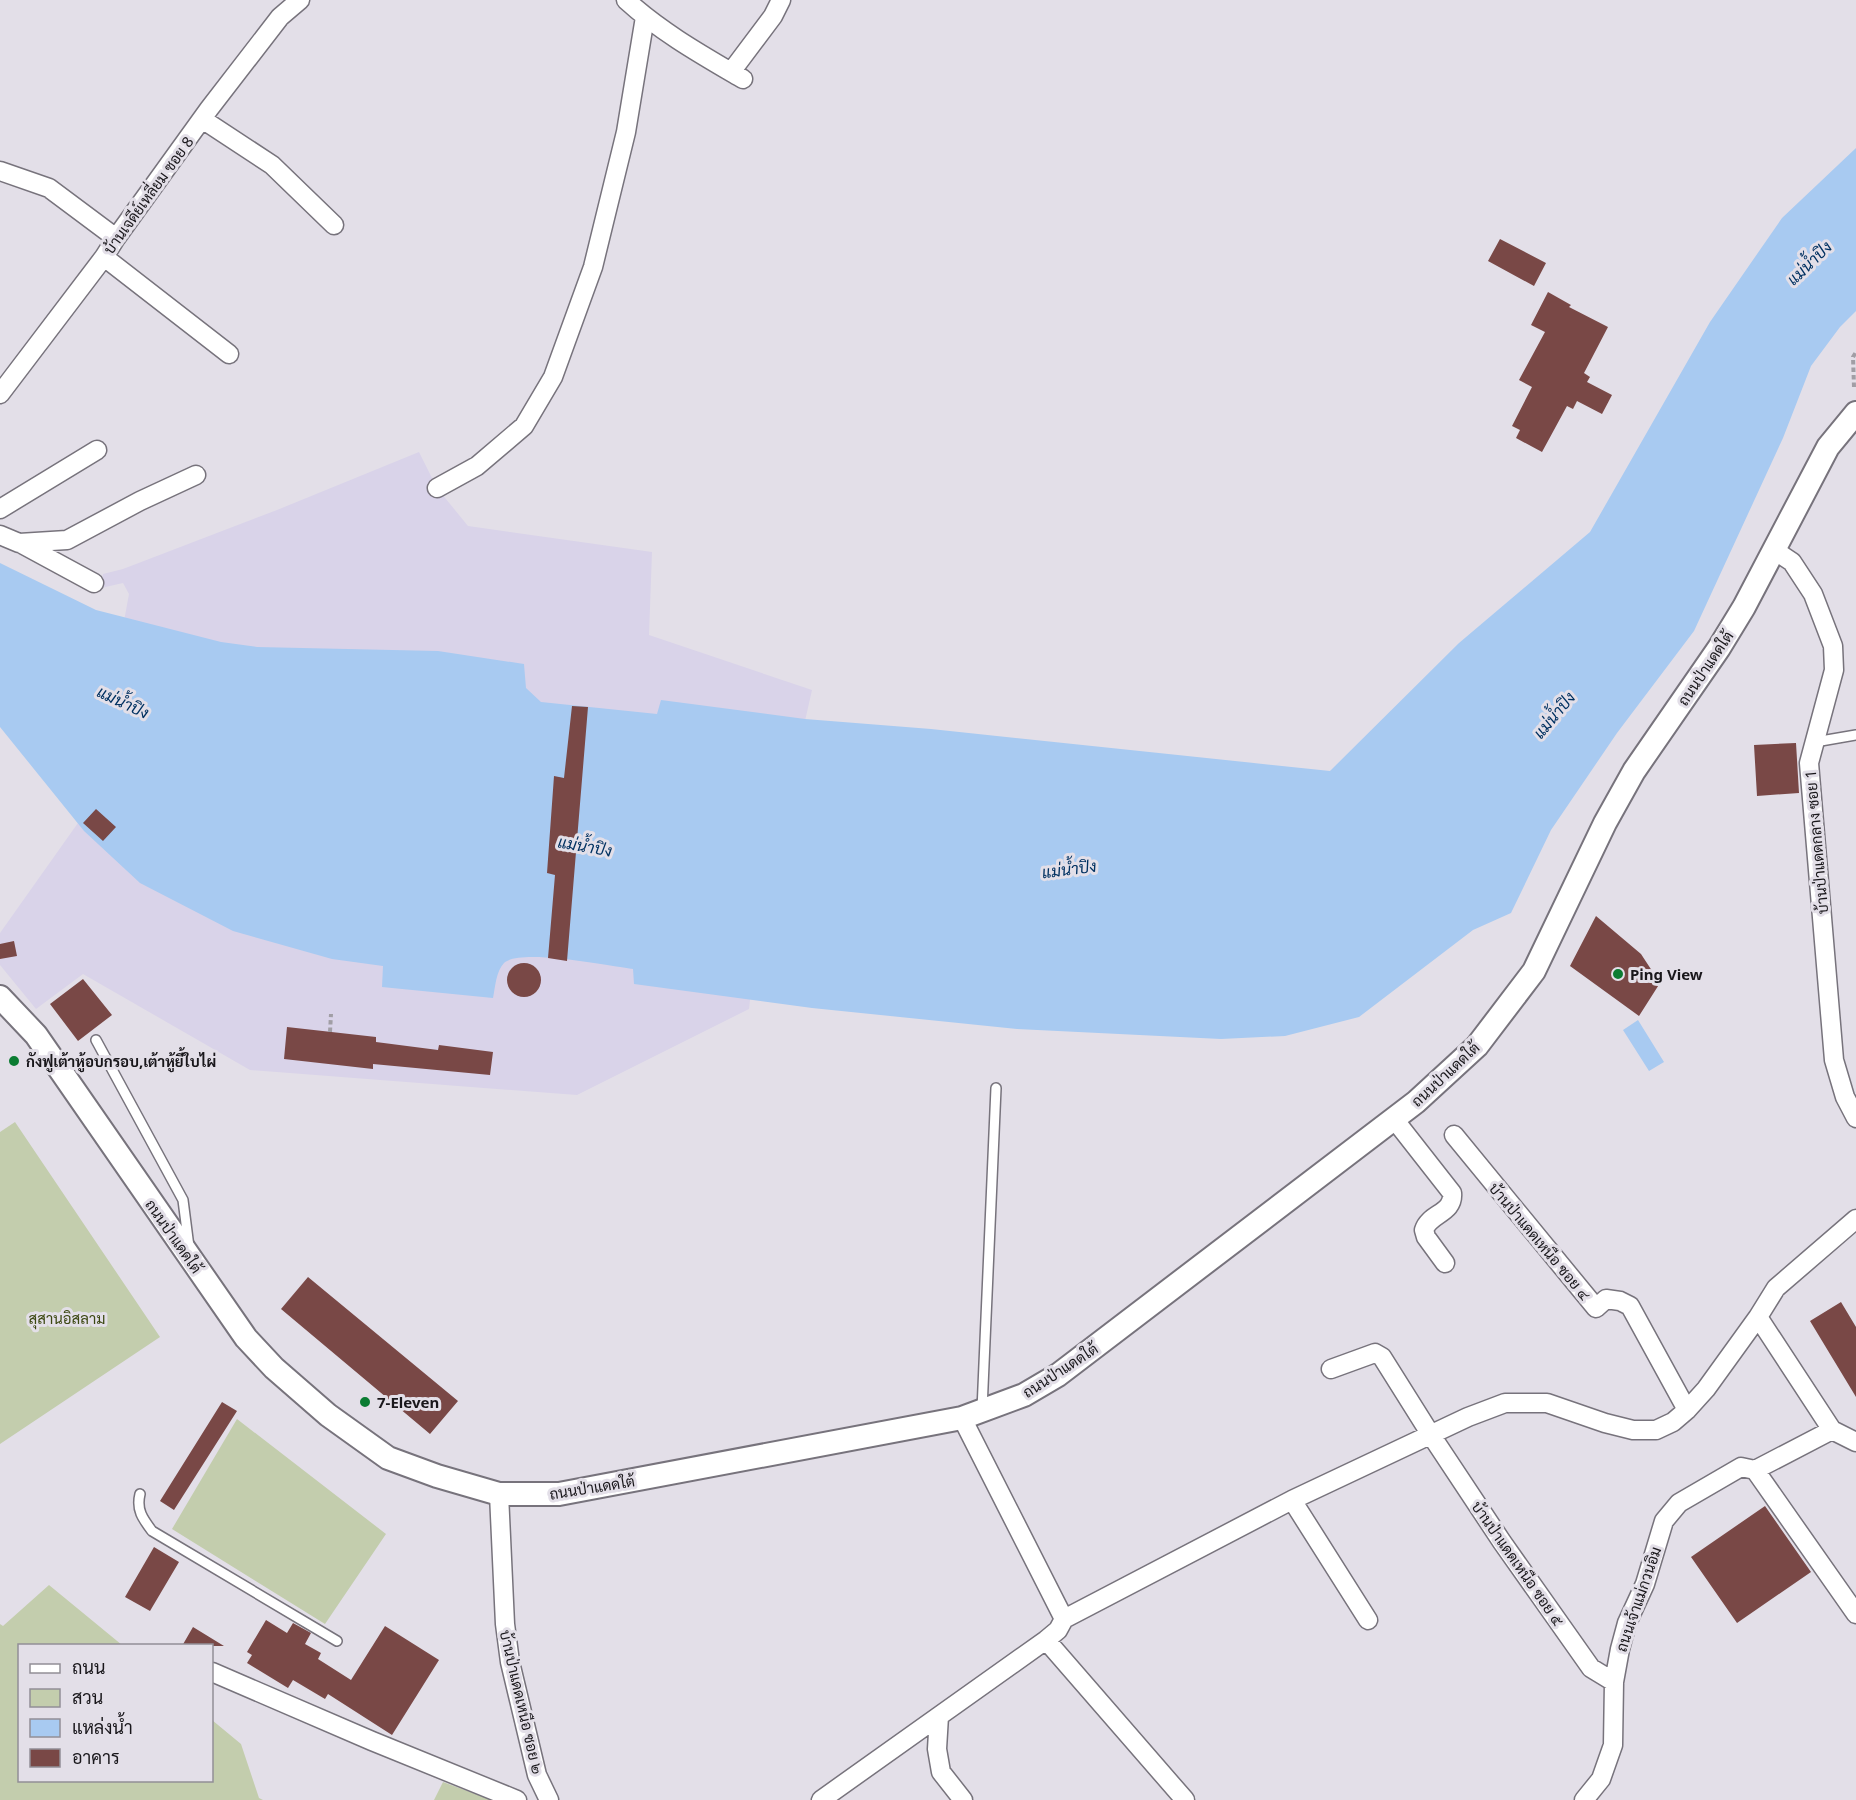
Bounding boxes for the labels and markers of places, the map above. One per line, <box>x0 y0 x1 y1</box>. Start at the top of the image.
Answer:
place label: Ping View <box>1630 964 1703 984</box>
marker: Ping View <box>1611 967 1625 981</box>
place label: กังฟูเต้าหู้อบกรอบ,เต้าหู้ยี้ใบไผ่ <box>26 1047 216 1073</box>
marker: กังฟูเต้าหู้อบกรอบ,เต้าหู้ยี้ใบไผ่ <box>7 1054 21 1068</box>
place label: 7-Eleven <box>377 1392 439 1412</box>
marker: 7-Eleven <box>358 1395 372 1409</box>

